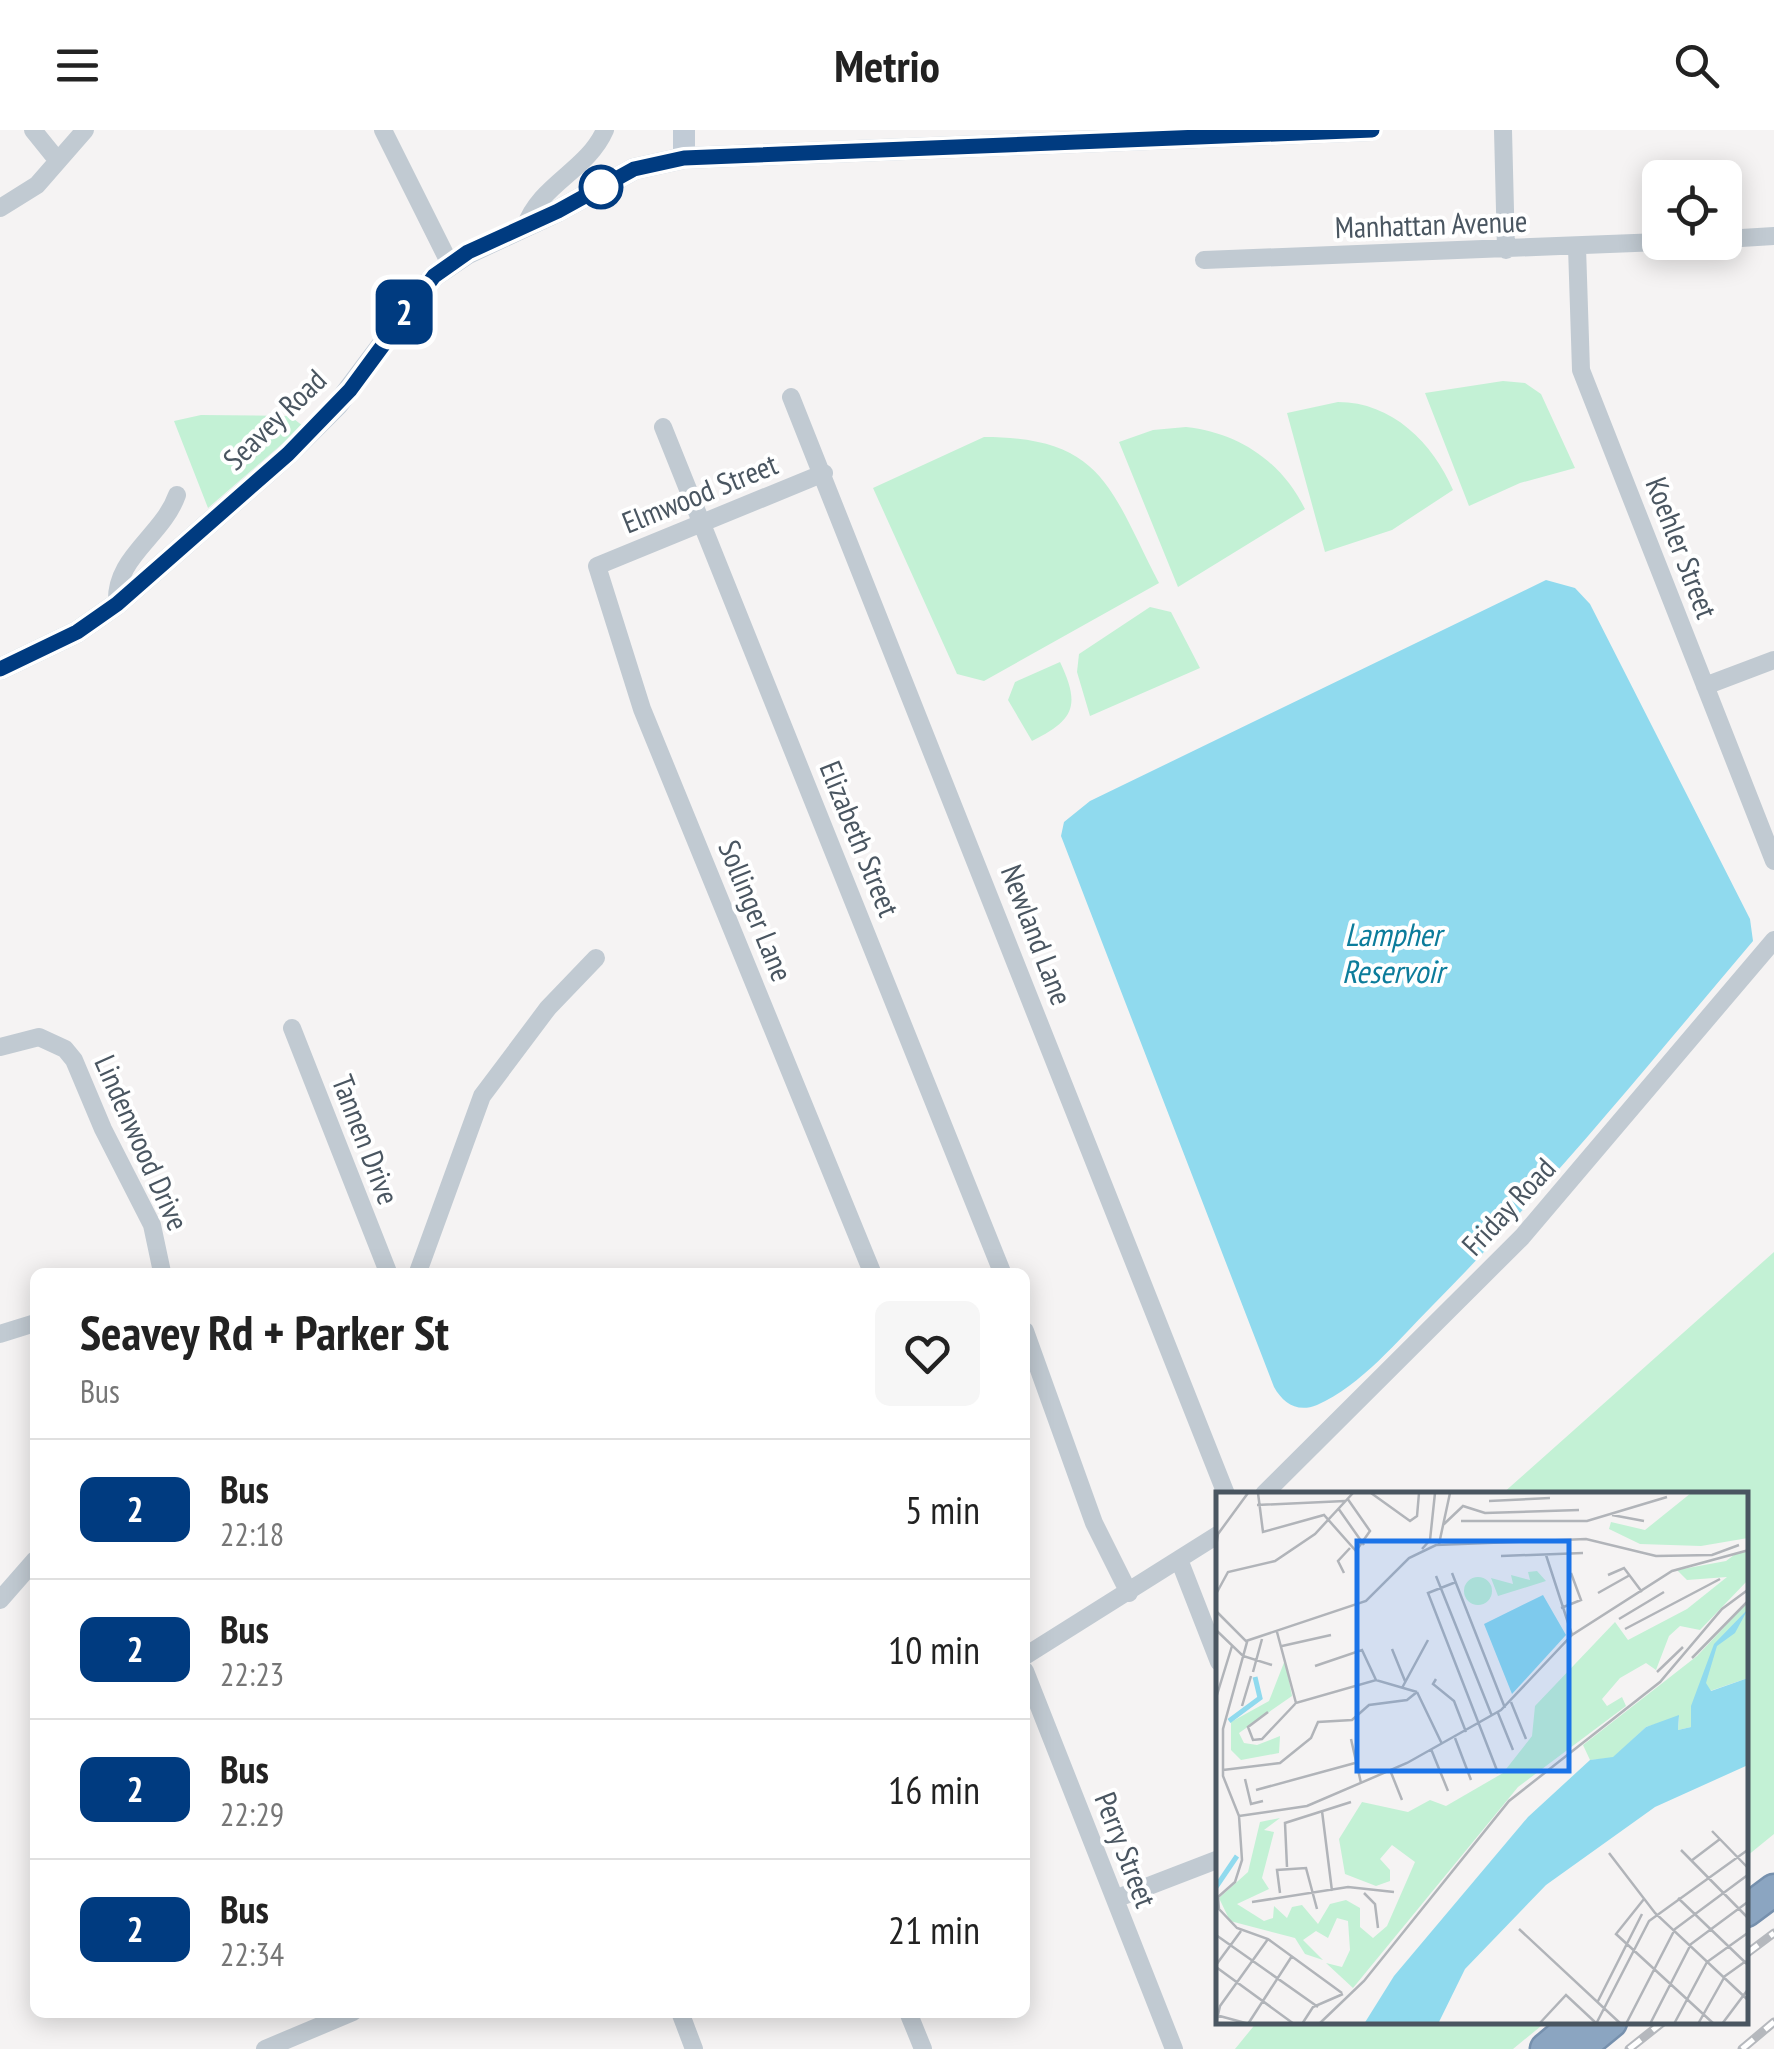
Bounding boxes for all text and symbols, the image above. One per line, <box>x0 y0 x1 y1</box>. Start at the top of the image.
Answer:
text: Metrio <box>834 36 940 94</box>
icon: menu <box>50 38 105 93</box>
icon: search <box>1669 38 1724 93</box>
map controls <box>1642 160 1742 260</box>
button: locate <box>1642 160 1742 260</box>
unlabelled marker <box>580 166 622 208</box>
street label: Manhattan Avenue <box>1334 201 1528 246</box>
line badge: 2 <box>372 280 436 344</box>
text: 2 <box>396 289 412 335</box>
street label: Seavey Road <box>214 360 334 478</box>
street label: Elmwood Street <box>616 443 784 541</box>
street label: Koehler Street <box>1638 471 1727 624</box>
street label: Elizabeth Street <box>811 755 910 923</box>
street label: Sollinger Lane <box>710 834 802 987</box>
street label: Newland Lane <box>993 859 1082 1010</box>
water label: Lampher Reservoir <box>1342 913 1448 992</box>
street label: Lindenwood Drive <box>86 1049 198 1236</box>
street label: Tannen Drive <box>324 1069 409 1210</box>
street label: Friday Road <box>1453 1149 1563 1263</box>
text: Seavey Rd + Parker St <box>80 1301 449 1363</box>
button: heart <box>875 1301 980 1406</box>
text: Bus <box>80 1370 120 1412</box>
text: Bus <box>220 1464 269 1513</box>
text: 5 min <box>905 1485 980 1534</box>
text: 2 <box>127 1486 143 1532</box>
inset map <box>1216 1492 1749 2024</box>
text: 22:18 <box>220 1513 284 1555</box>
text: Bus <box>220 1604 269 1653</box>
text: 10 min <box>888 1625 980 1674</box>
text: 2 <box>127 1626 143 1672</box>
text: 22:23 <box>220 1653 284 1695</box>
text: Bus <box>220 1744 269 1793</box>
text: 16 min <box>888 1765 980 1814</box>
text: 2 <box>127 1766 143 1812</box>
street label: Perry Street <box>1087 1786 1166 1913</box>
text: 22:29 <box>220 1793 284 1835</box>
text: Bus <box>220 1884 269 1933</box>
text: 21 min <box>888 1905 980 1954</box>
text: 2 <box>127 1906 143 1952</box>
text: 22:34 <box>220 1933 284 1975</box>

